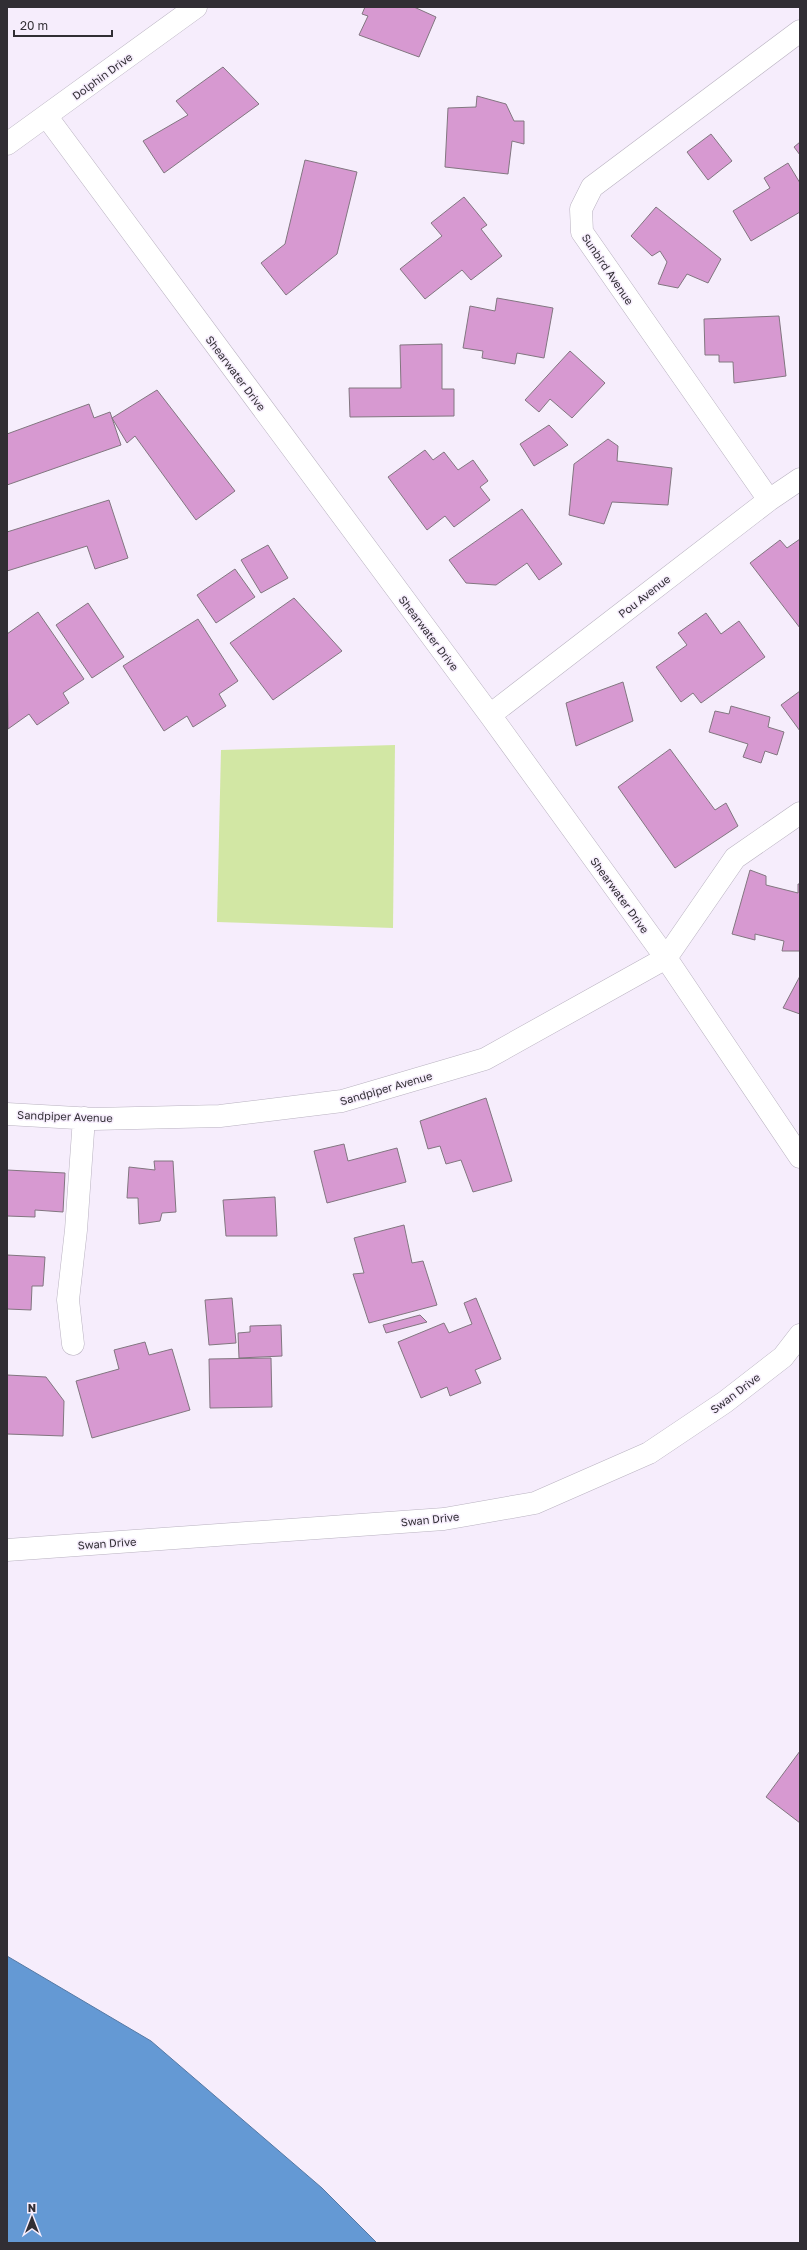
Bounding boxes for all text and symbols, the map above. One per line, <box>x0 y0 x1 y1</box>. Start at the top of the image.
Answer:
scale bar <box>14 12 112 38</box>
text: 20 m <box>20 18 48 33</box>
street label: Dolphin Drive <box>69 50 135 102</box>
street label: Sunbird Avenue <box>579 231 637 307</box>
street label: Shearwater Drive <box>203 333 269 413</box>
street label: Pou Avenue <box>616 572 672 620</box>
street label: Shearwater Drive <box>396 593 462 673</box>
street label: Shearwater Drive <box>588 854 652 936</box>
street label: Sandpiper Avenue <box>338 1069 434 1107</box>
street label: Sandpiper Avenue <box>17 1108 113 1124</box>
street label: Swan Drive <box>708 1370 762 1416</box>
street label: Swan Drive <box>400 1509 460 1529</box>
street label: Swan Drive <box>77 1534 137 1552</box>
north arrow <box>12 2198 52 2238</box>
text: N <box>28 2201 36 2214</box>

